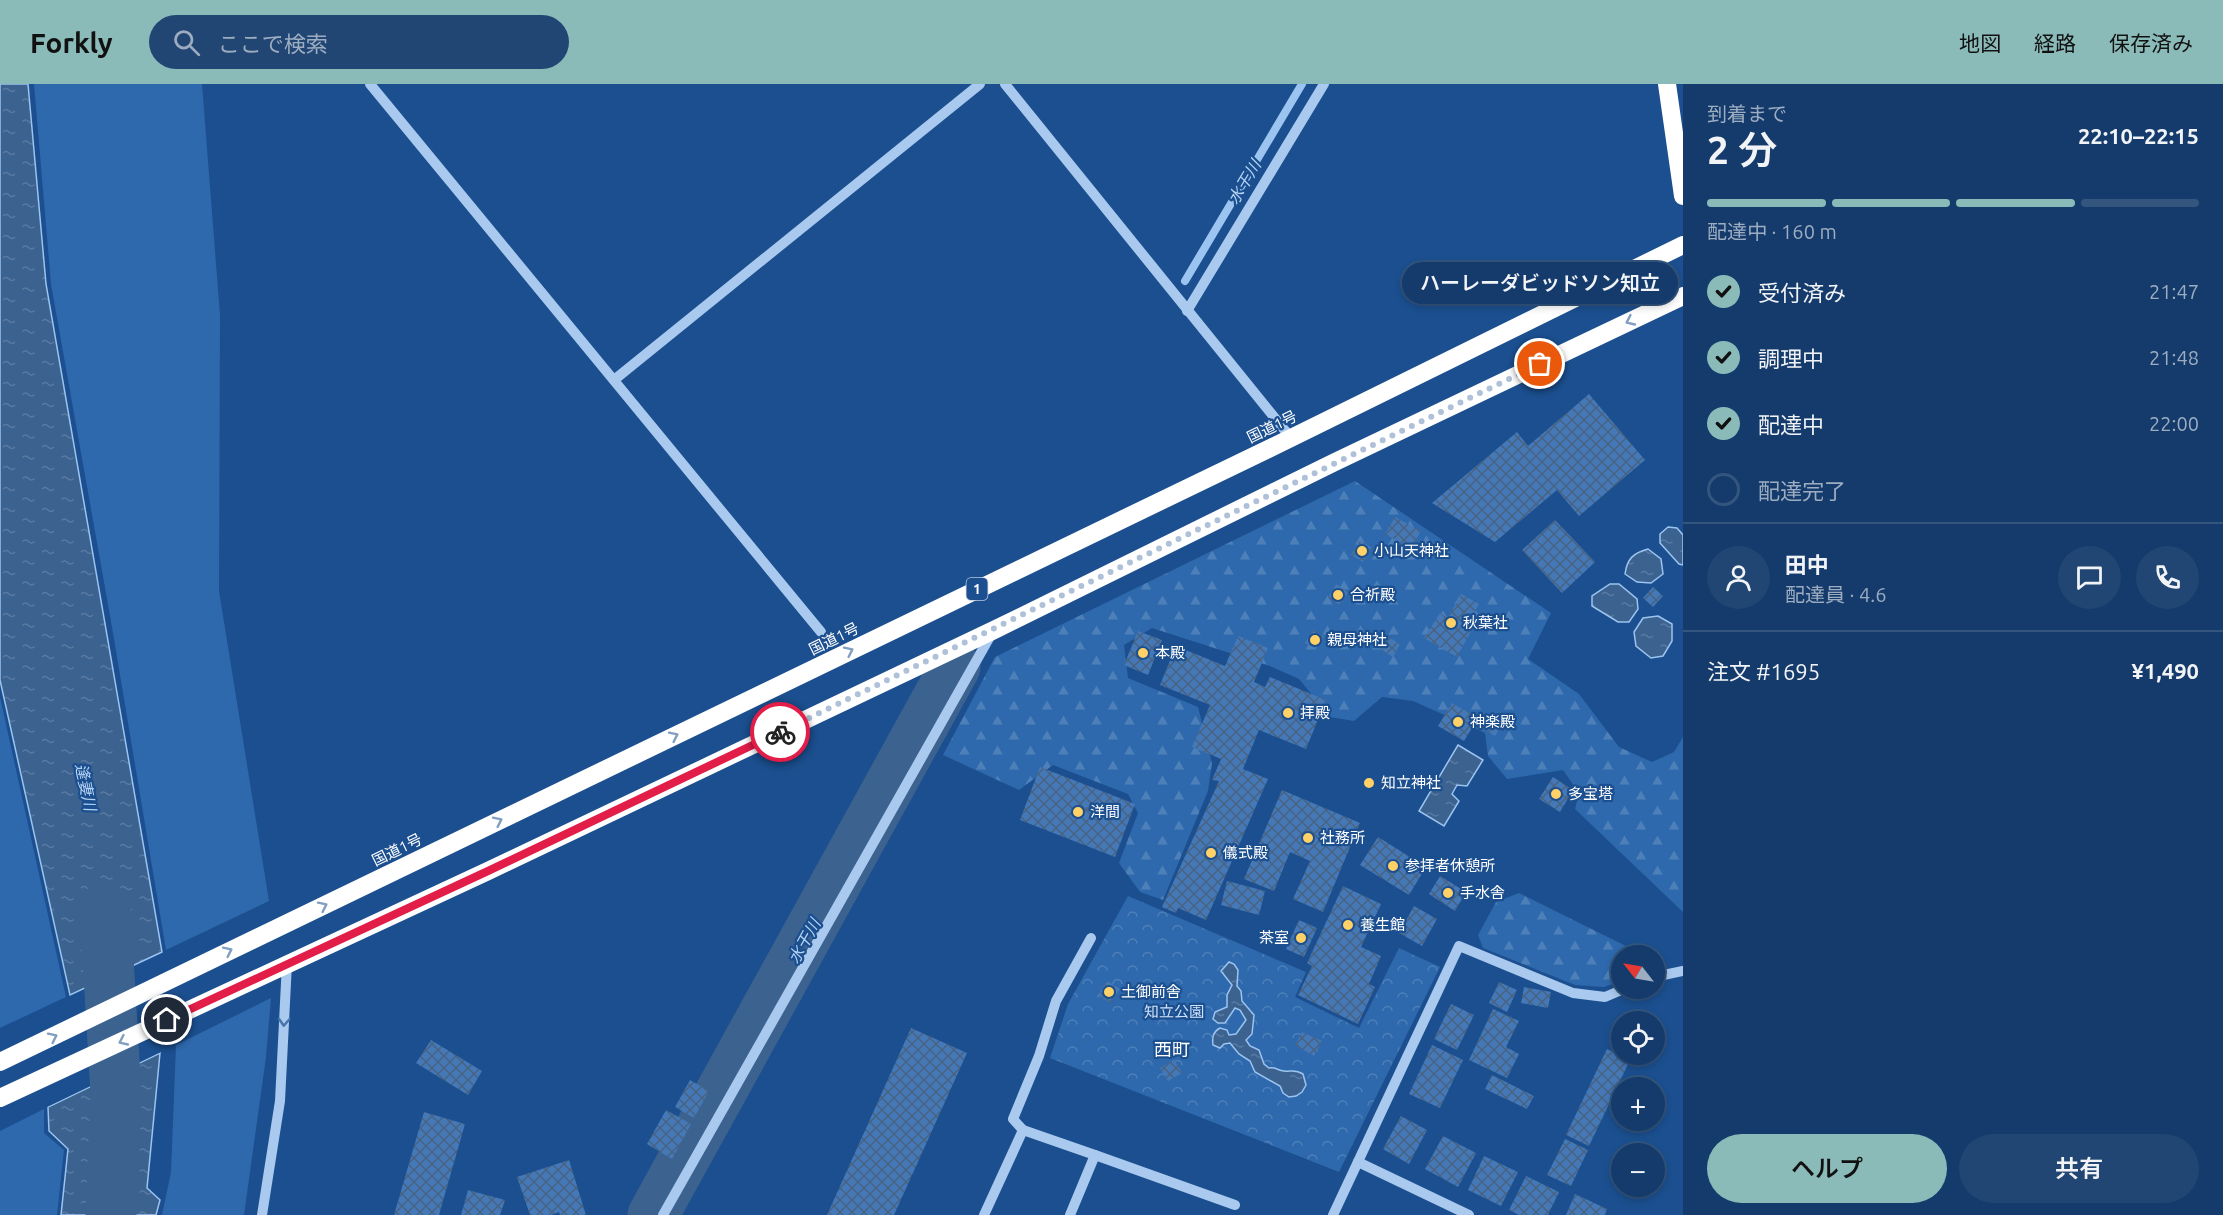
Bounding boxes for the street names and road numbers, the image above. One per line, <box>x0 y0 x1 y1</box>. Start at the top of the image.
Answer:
street label: 国道1号 <box>1244 407 1300 446</box>
road number: 1 <box>966 578 988 600</box>
street label: 国道1号 <box>806 619 862 658</box>
street label: 国道1号 <box>369 830 425 869</box>

